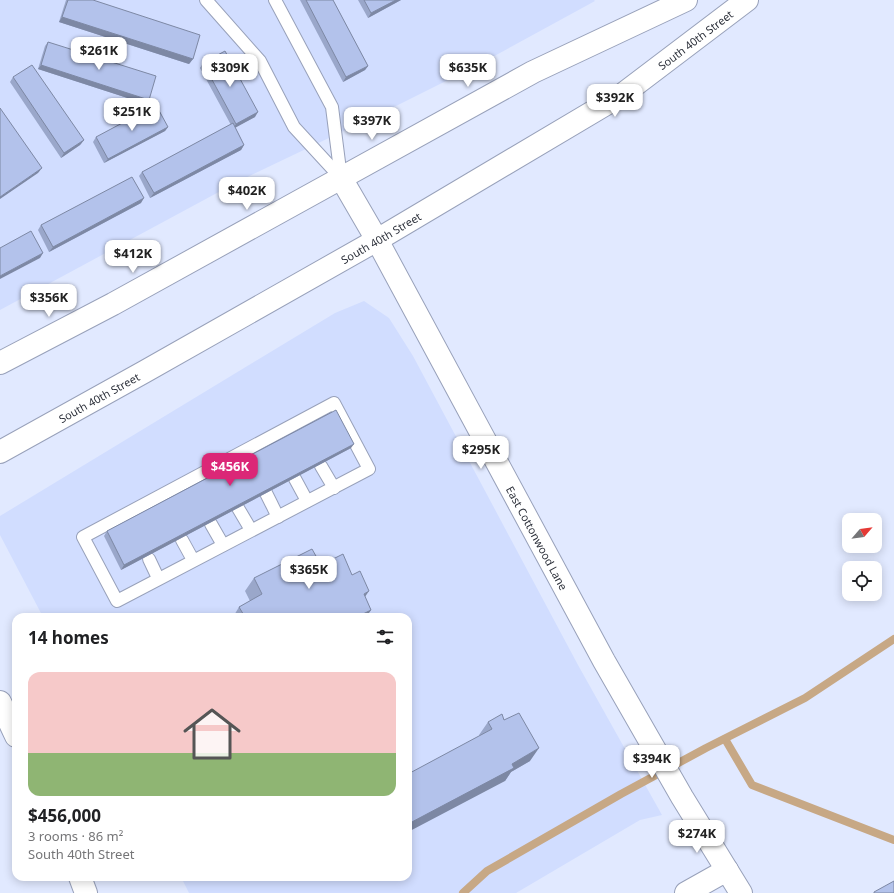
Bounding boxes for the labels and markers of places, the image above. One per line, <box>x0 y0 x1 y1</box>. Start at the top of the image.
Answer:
pin: $261K <box>71 37 127 71</box>
pin: $309K <box>202 54 258 88</box>
pin: $635K <box>440 54 496 88</box>
pin: $392K <box>587 84 643 118</box>
pin: $251K <box>104 98 160 132</box>
pin: $397K <box>344 107 400 141</box>
pin: $402K <box>219 177 275 211</box>
pin: $412K <box>105 240 161 274</box>
pin: $356K <box>21 284 77 318</box>
pin: $295K <box>453 436 509 470</box>
pin: $456K <box>202 453 258 487</box>
pin: $365K <box>281 556 337 590</box>
pin: $394K <box>624 745 680 779</box>
pin: $274K <box>669 820 725 854</box>

